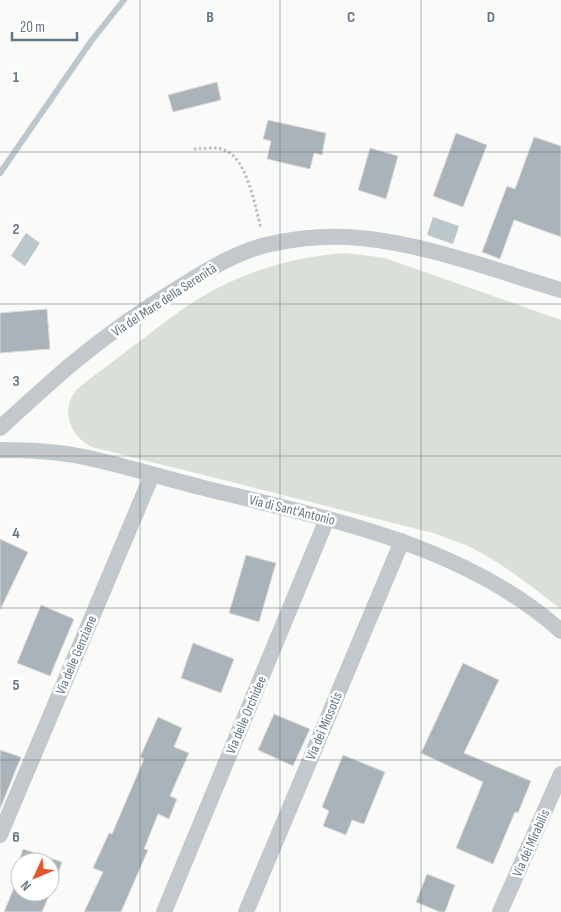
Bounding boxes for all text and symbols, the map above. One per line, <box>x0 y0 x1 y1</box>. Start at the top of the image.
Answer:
text: B <box>206 8 214 27</box>
text: C <box>347 8 355 27</box>
text: D <box>487 8 495 27</box>
scale bar <box>12 10 78 42</box>
text: 20 m <box>20 18 45 37</box>
text: 1 <box>13 68 20 87</box>
text: 2 <box>12 220 20 239</box>
street label: Via del Mare della Serenità <box>108 260 220 340</box>
text: 3 <box>12 372 20 391</box>
street label: Via di Sant'Antonio <box>247 491 337 529</box>
text: 4 <box>12 524 20 543</box>
street label: Via delle Genziane <box>52 613 100 697</box>
street label: Via delle Orchidee <box>222 673 270 757</box>
text: 5 <box>12 676 20 695</box>
street label: Via dei Miosotis <box>302 689 346 763</box>
street label: Via dei Mirabilis <box>509 807 553 879</box>
text: 6 <box>12 828 20 847</box>
north arrow <box>10 852 60 902</box>
text: N <box>17 877 35 894</box>

